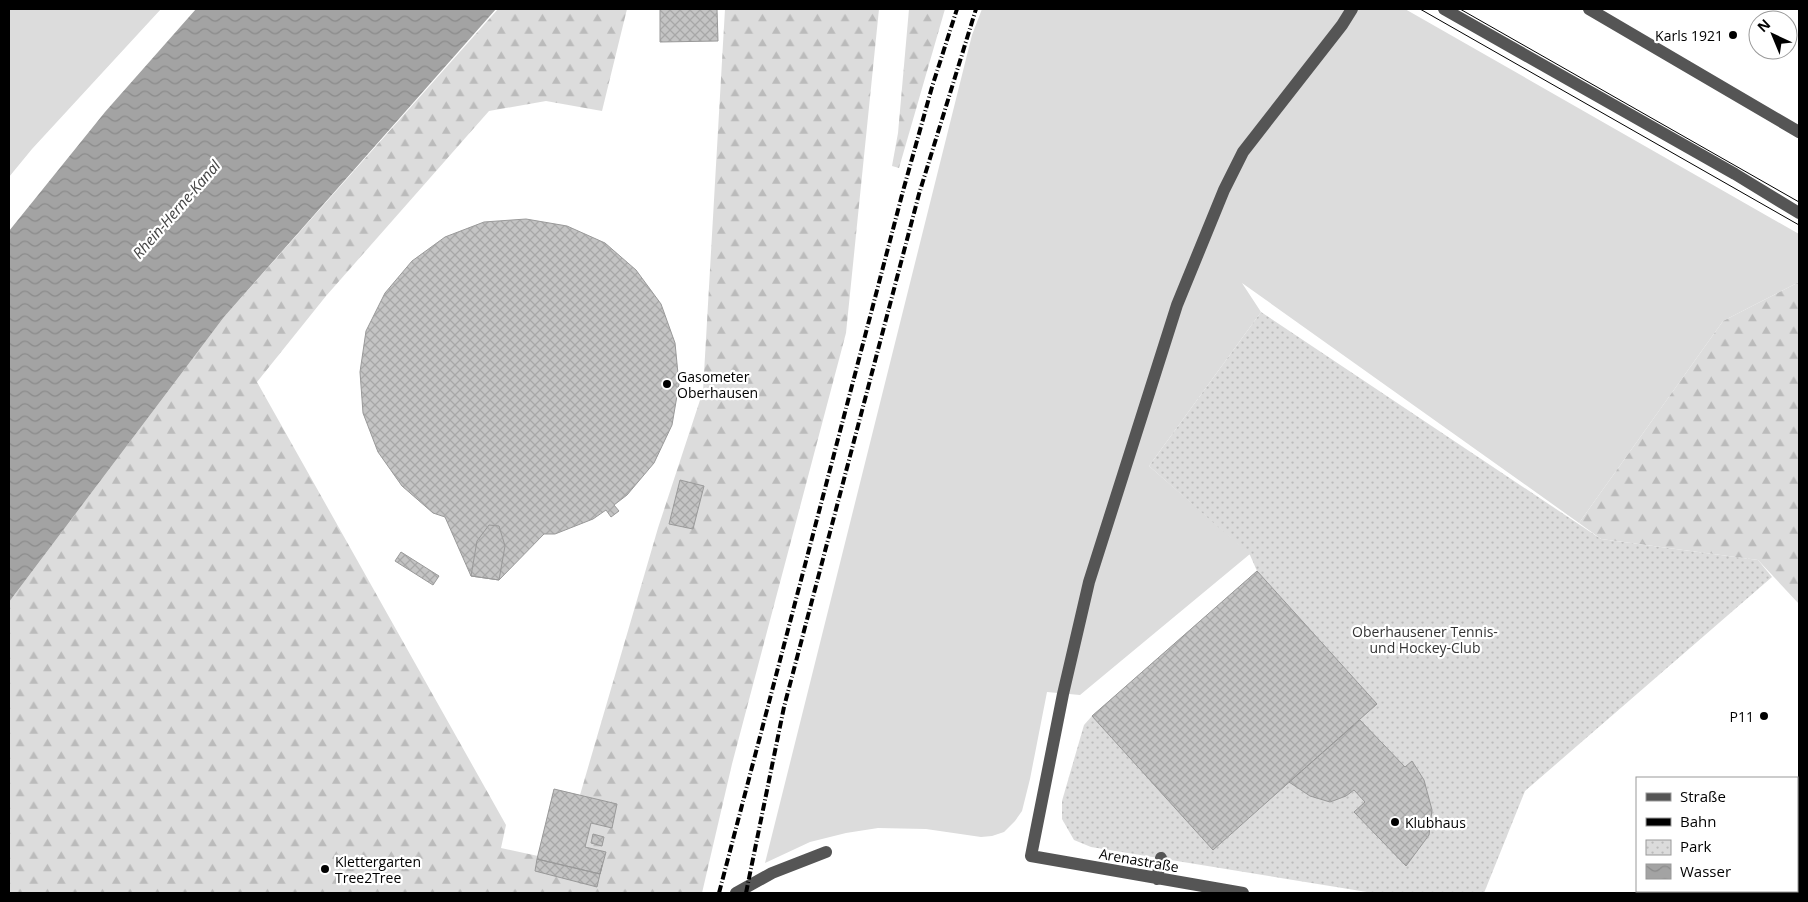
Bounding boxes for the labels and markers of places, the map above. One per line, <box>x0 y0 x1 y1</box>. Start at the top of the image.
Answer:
place label: Karls 1921 <box>1655 26 1723 45</box>
marker: Karls 1921 <box>1727 29 1739 41</box>
place label: Gasometer Oberhausen <box>677 367 758 402</box>
marker: Gasometer Oberhausen <box>661 378 673 390</box>
place label: P11 <box>1730 707 1754 726</box>
marker: P11 <box>1758 710 1770 722</box>
place label: Klubhaus <box>1405 813 1466 832</box>
marker: Klubhaus <box>1389 816 1401 828</box>
place label: Klettergarten Tree2Tree <box>335 852 421 887</box>
marker: Klettergarten Tree2Tree <box>319 863 331 875</box>

